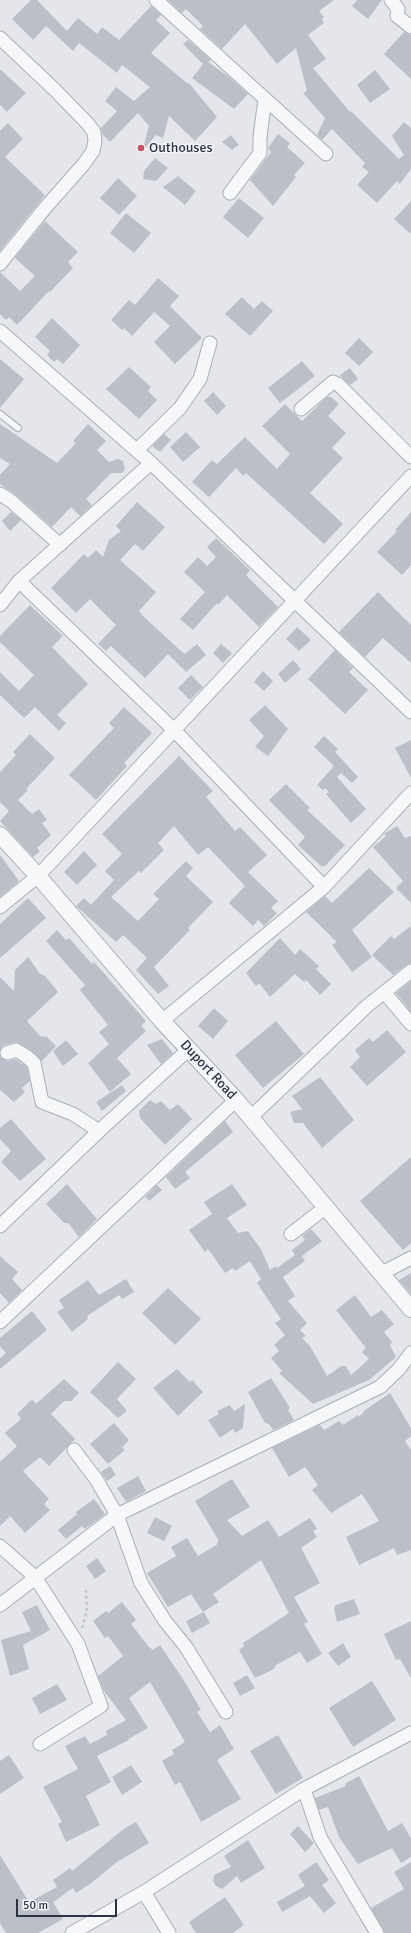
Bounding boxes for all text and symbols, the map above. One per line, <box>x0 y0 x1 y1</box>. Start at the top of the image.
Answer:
place label: Outhouses <box>149 140 213 156</box>
marker: Outhouses <box>136 143 146 153</box>
street label: Duport Road <box>176 1037 240 1103</box>
scale bar <box>18 1891 119 1917</box>
text: 50 m <box>23 1898 48 1913</box>

